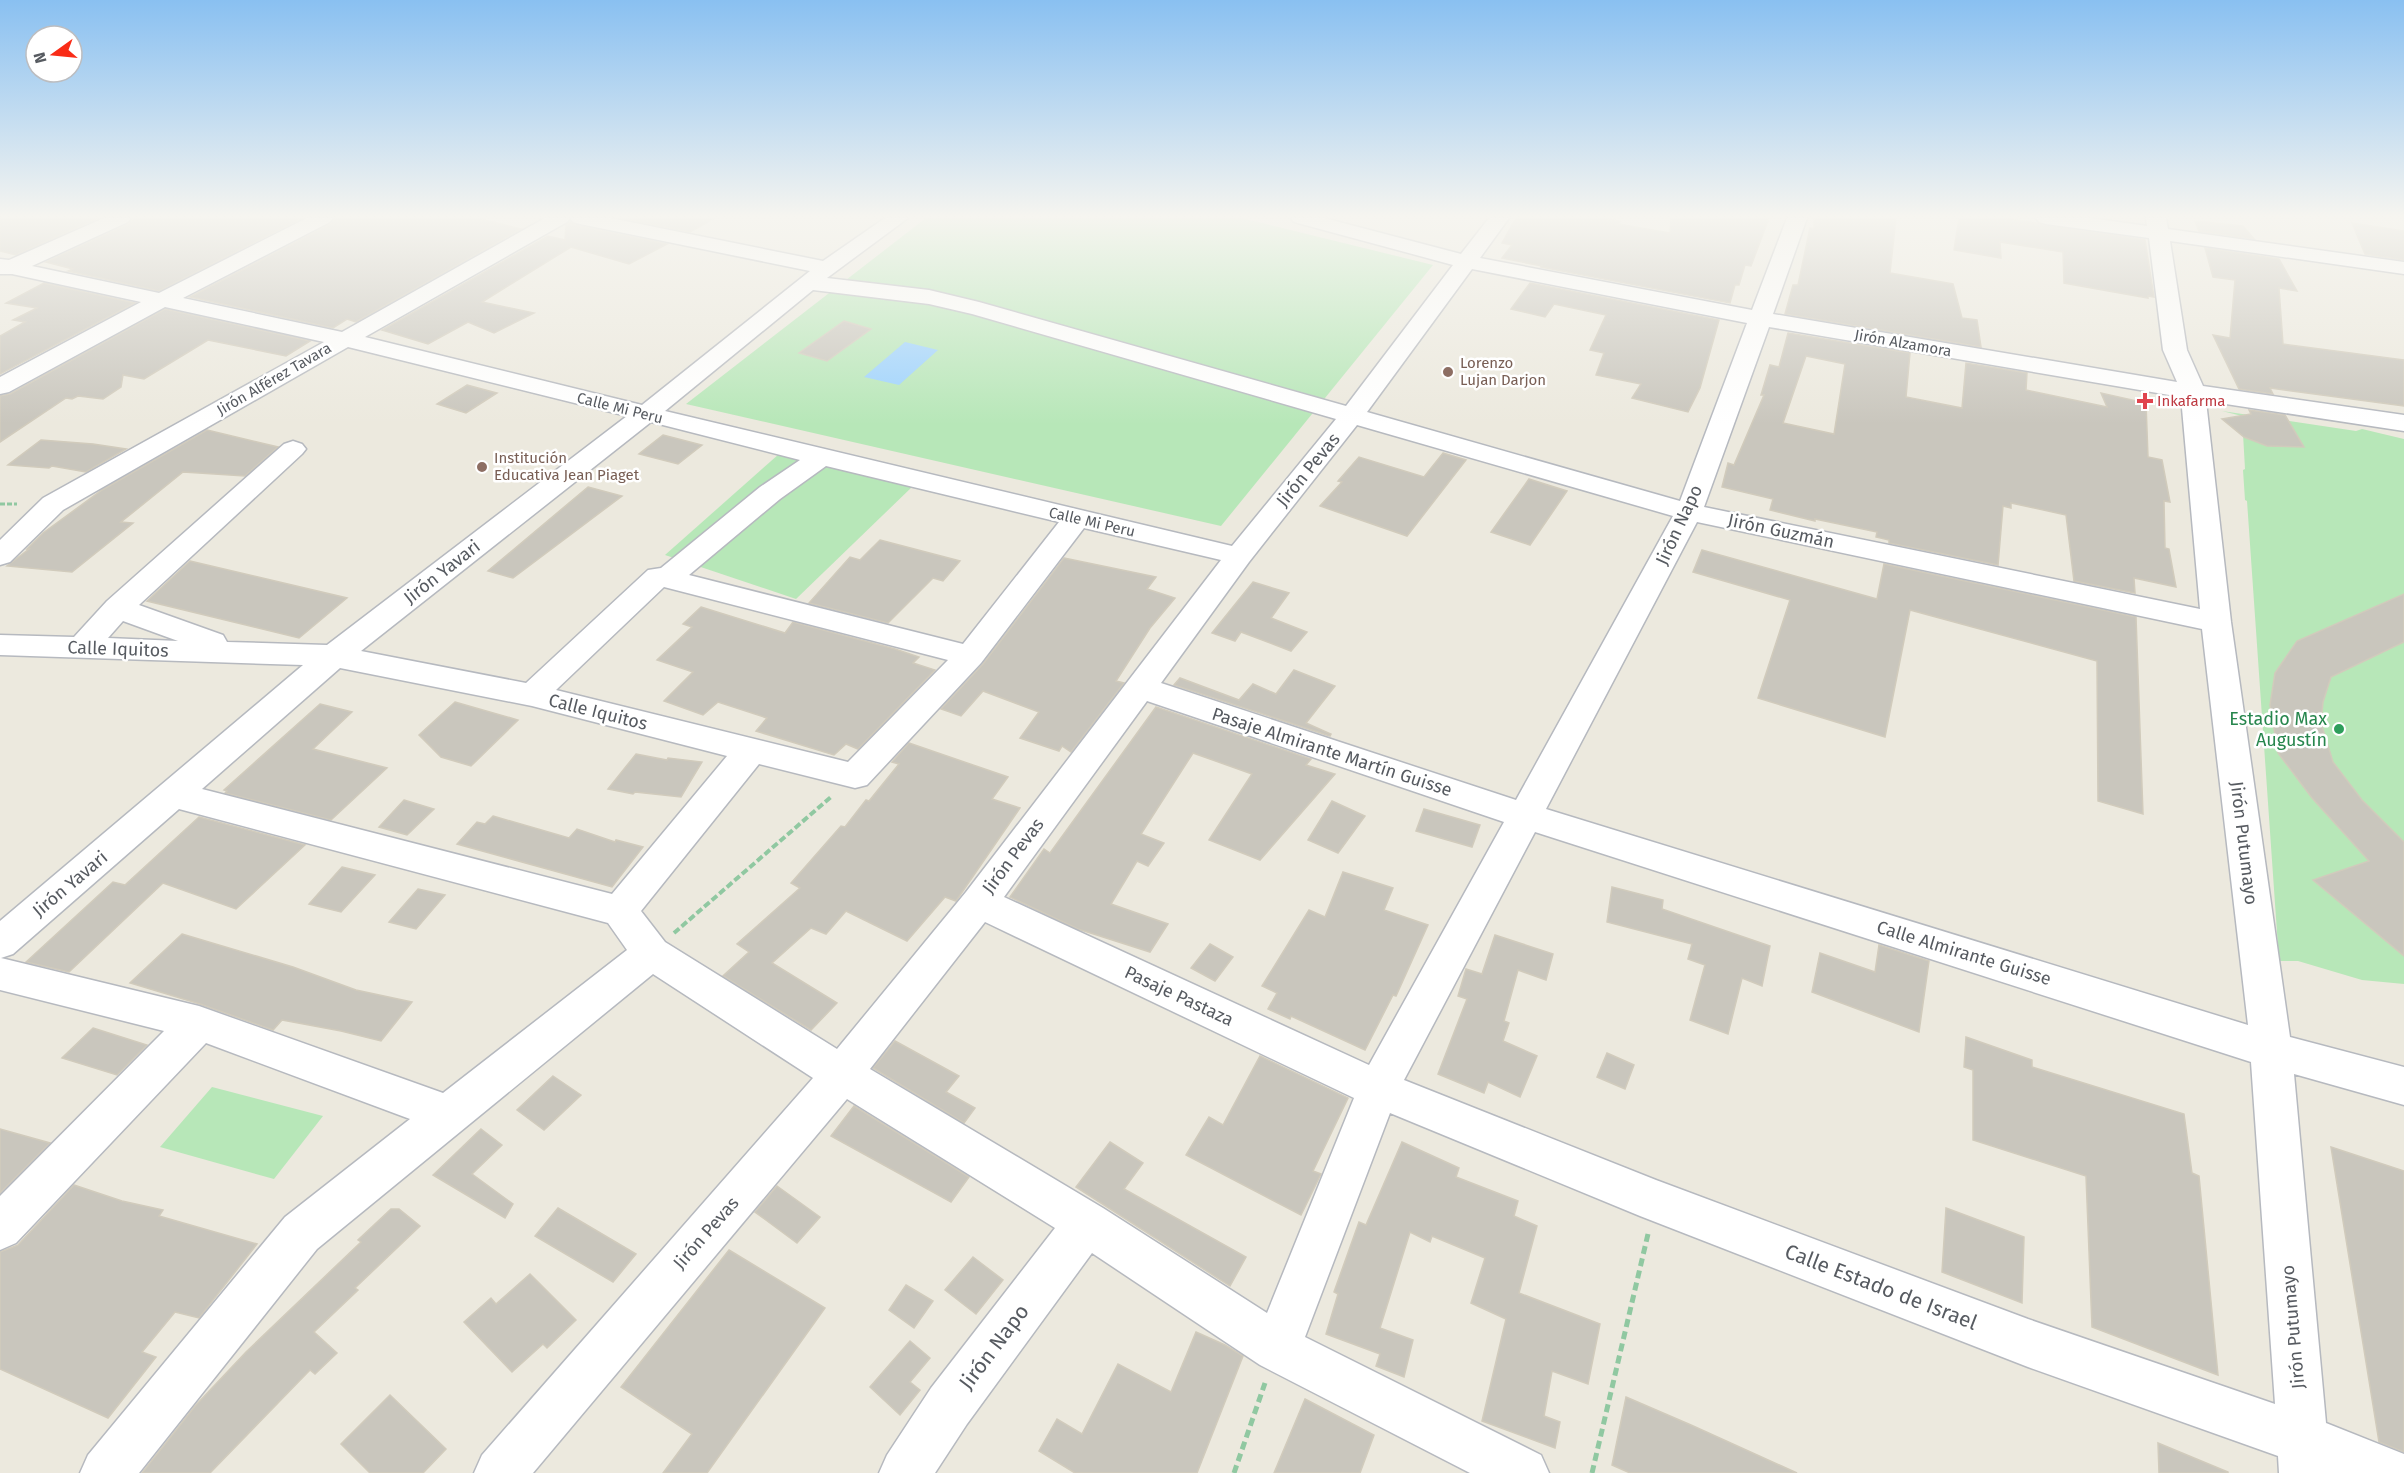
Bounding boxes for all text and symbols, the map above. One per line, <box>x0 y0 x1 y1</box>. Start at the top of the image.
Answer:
north arrow <box>24 24 84 84</box>
text: N <box>29 50 51 65</box>
street label: Jirón Alzamora <box>1853 326 1953 360</box>
street label: Jirón Alférez Tavara <box>213 339 335 419</box>
place label: Lorenzo Lujan Darjon <box>1460 354 1546 389</box>
marker: Lorenzo Lujan Darjon <box>1441 365 1455 379</box>
street label: Calle Mi Peru <box>575 389 665 427</box>
place label: Inkafarma <box>2157 392 2226 410</box>
marker: Inkafarma <box>2138 394 2152 408</box>
street label: Jirón Pevas <box>1271 428 1345 512</box>
place label: Institución Educativa Jean Piaget <box>494 449 640 484</box>
marker: Institución Educativa Jean Piaget <box>475 460 489 474</box>
street label: Jirón Napo <box>1651 481 1707 569</box>
street label: Calle Mi Peru <box>1047 503 1137 541</box>
street label: Jirón Guzmán <box>1726 509 1836 553</box>
street label: Jirón Yavari <box>399 535 485 609</box>
street label: Calle Iquitos <box>67 636 169 662</box>
street label: Calle Iquitos <box>546 689 650 735</box>
street label: Pasaje Almirante Martín Guisse <box>1209 703 1455 801</box>
place label: Estadio Max Augustín <box>2229 708 2327 751</box>
marker: Estadio Max Augustín <box>2332 722 2346 736</box>
street label: Jirón Putumayo <box>2225 780 2263 906</box>
street label: Jirón Pevas <box>977 814 1049 898</box>
street label: Jirón Yavari <box>28 846 112 922</box>
street label: Calle Almirante Guisse <box>1874 916 2054 990</box>
street label: Pasaje Pastaza <box>1121 961 1237 1031</box>
street label: Jirón Pevas <box>668 1192 744 1274</box>
street label: Calle Estado de Israel <box>1781 1238 1981 1336</box>
street label: Jirón Putumayo <box>2277 1264 2309 1390</box>
street label: Jirón Napo <box>953 1299 1035 1395</box>

